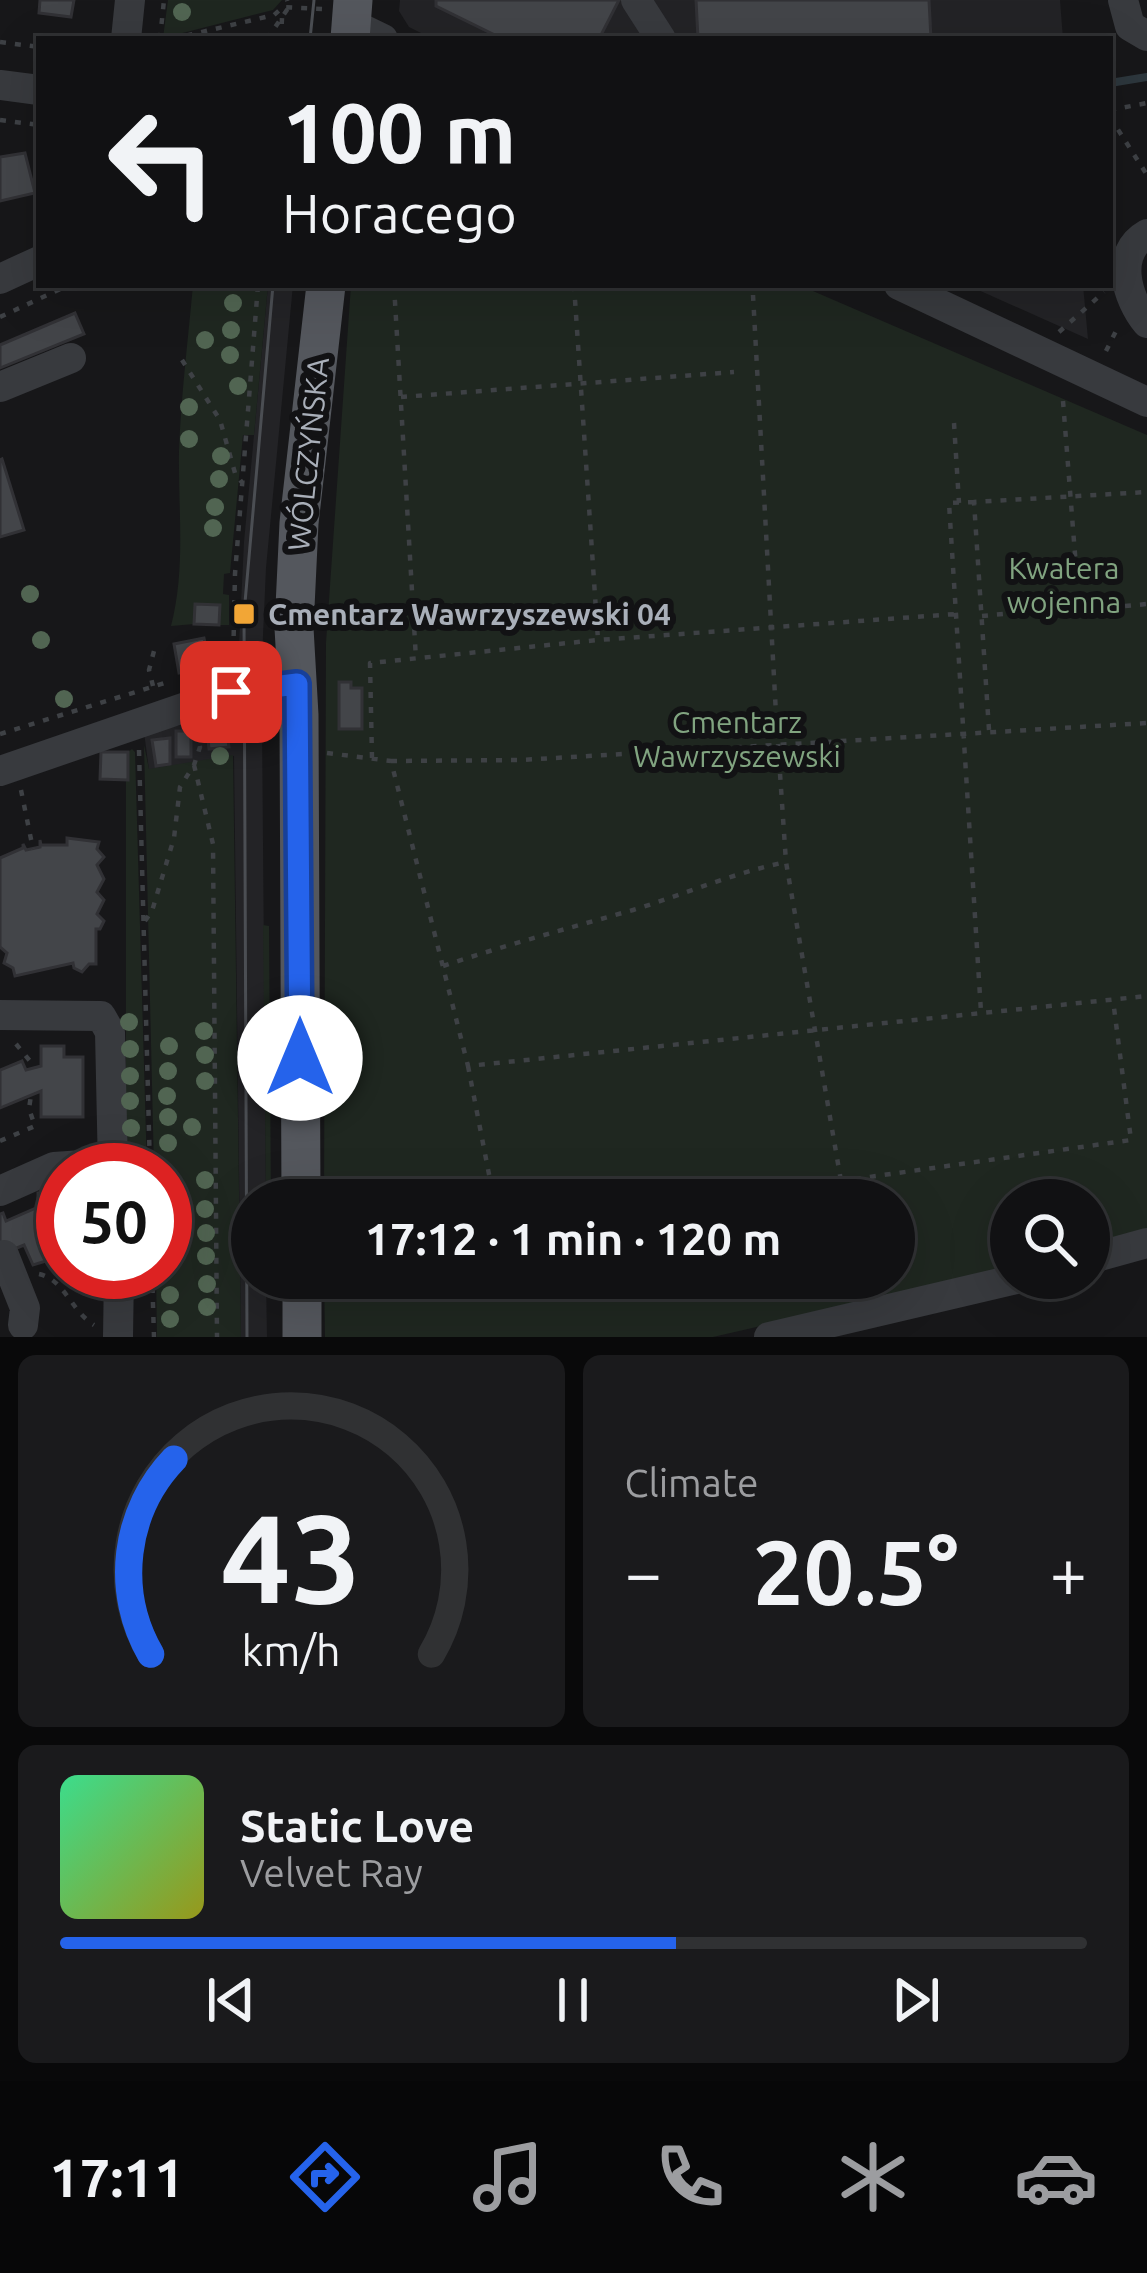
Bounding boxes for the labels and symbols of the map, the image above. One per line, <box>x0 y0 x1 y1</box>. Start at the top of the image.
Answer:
street label: WÓLCZYŃSKA <box>280 355 335 553</box>
park label: Kwatera wojenna <box>1007 551 1121 619</box>
place label: Cmentarz Wawrzyszewski 04 <box>268 597 671 631</box>
marker: Cmentarz Wawrzyszewski 04 <box>231 601 257 627</box>
pin <box>180 641 282 743</box>
park label: Cmentarz Wawrzyszewski <box>633 705 841 773</box>
position arrow <box>237 995 363 1121</box>
speed limit sign: 50 <box>36 1143 192 1299</box>

